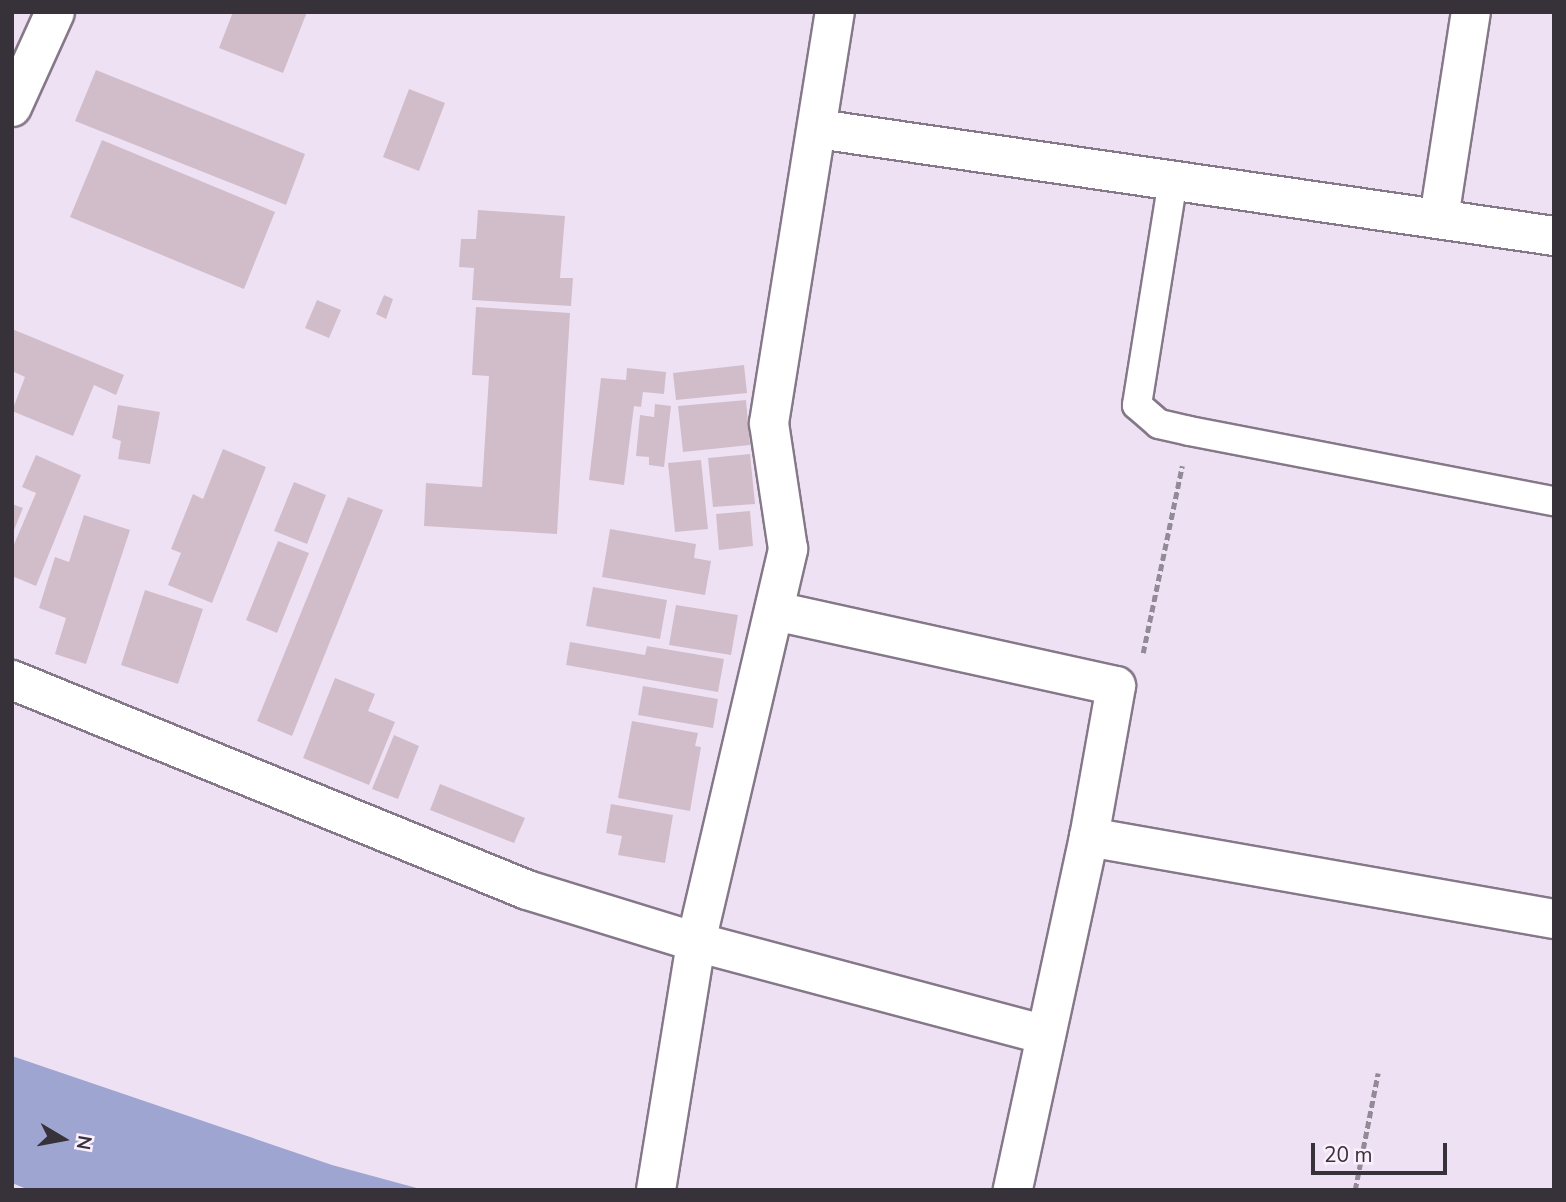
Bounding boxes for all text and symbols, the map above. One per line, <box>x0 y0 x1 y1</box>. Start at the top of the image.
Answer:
north arrow <box>28 1104 98 1174</box>
scale bar <box>1314 1128 1450 1172</box>
text: N <box>70 1133 98 1152</box>
text: 20 m <box>1324 1141 1373 1169</box>

